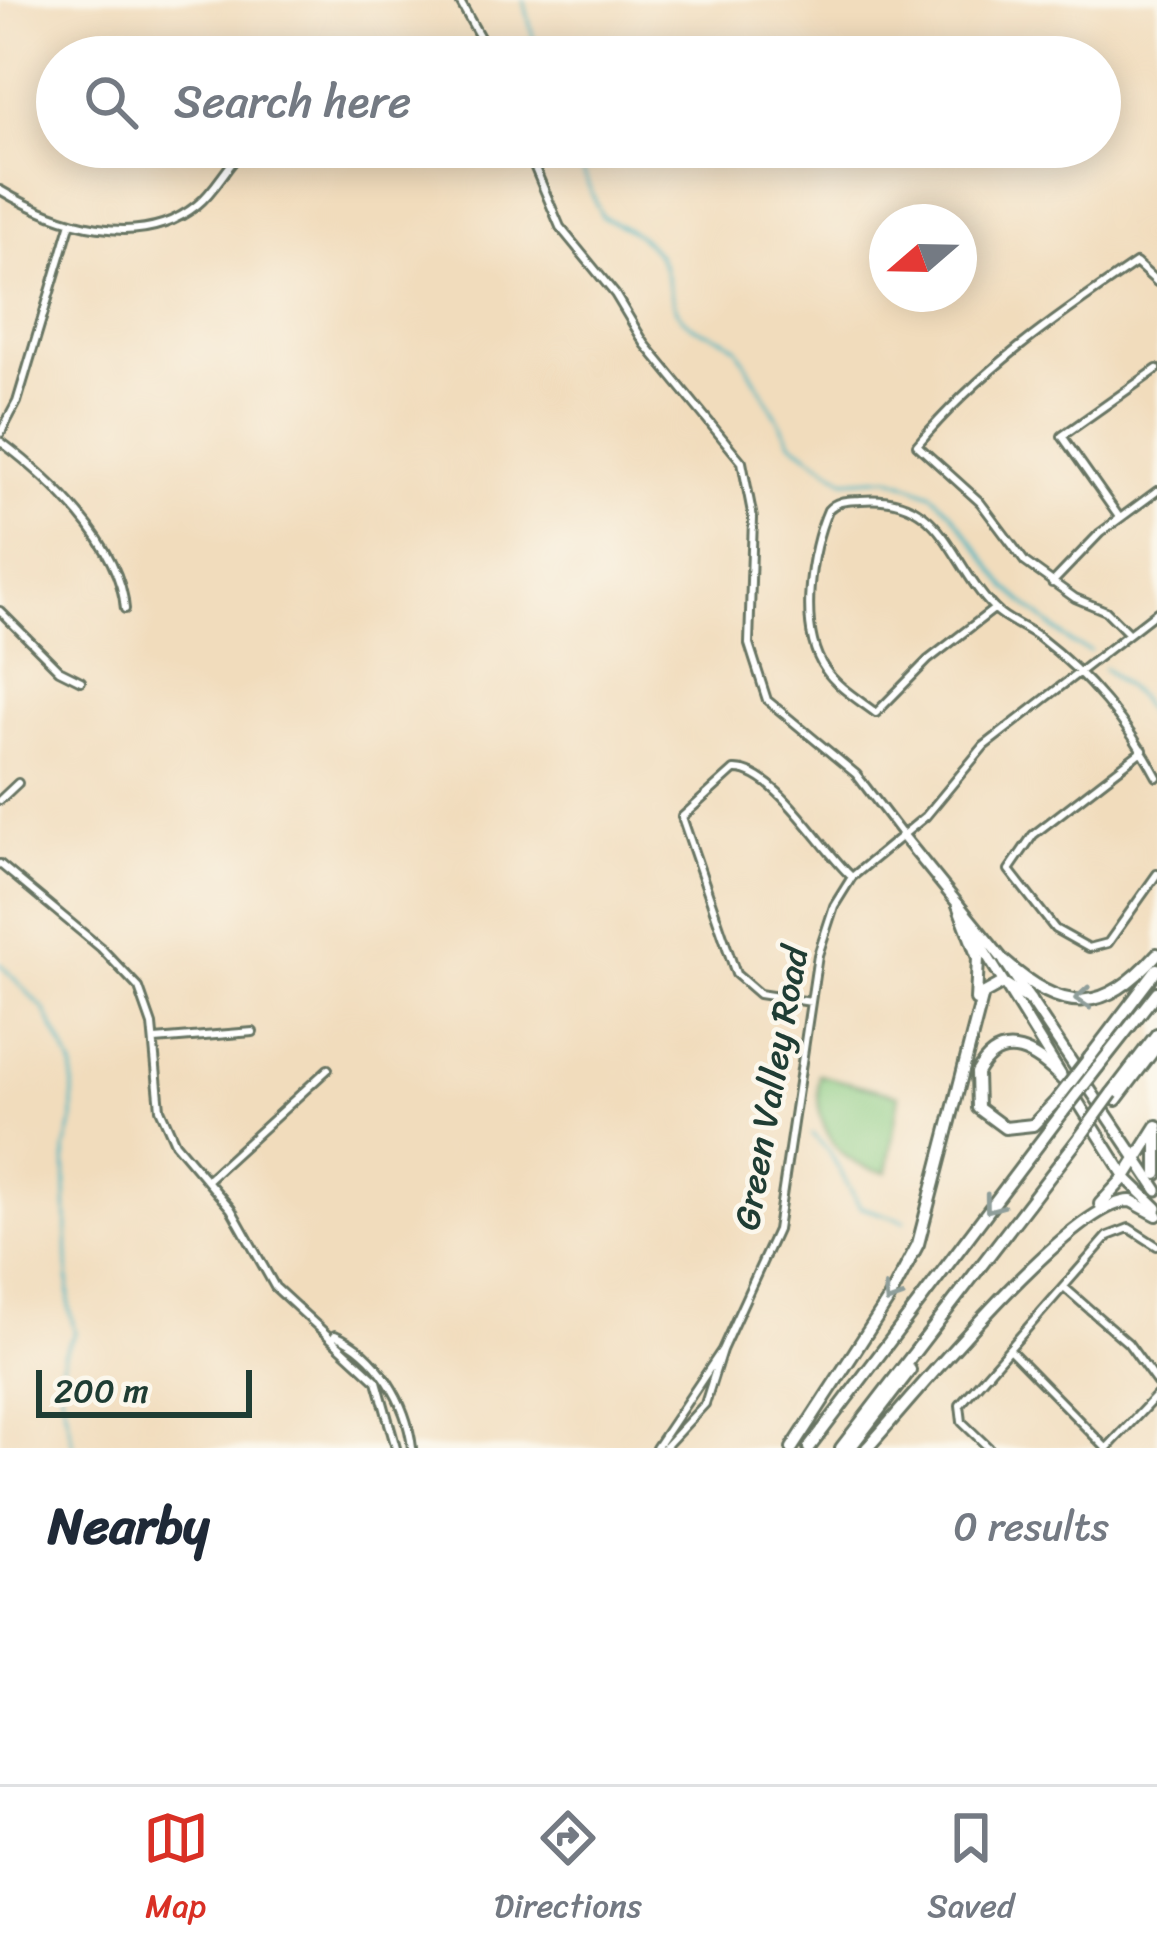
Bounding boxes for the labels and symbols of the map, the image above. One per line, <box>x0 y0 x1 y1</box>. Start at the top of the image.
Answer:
north arrow <box>869 204 977 312</box>
street label: Green Valley Road <box>715 939 828 1235</box>
one-way arrow <box>1073 985 1092 1011</box>
one-way arrow <box>984 1191 1006 1213</box>
one-way arrow <box>883 1283 905 1305</box>
scale bar <box>36 1364 252 1417</box>

